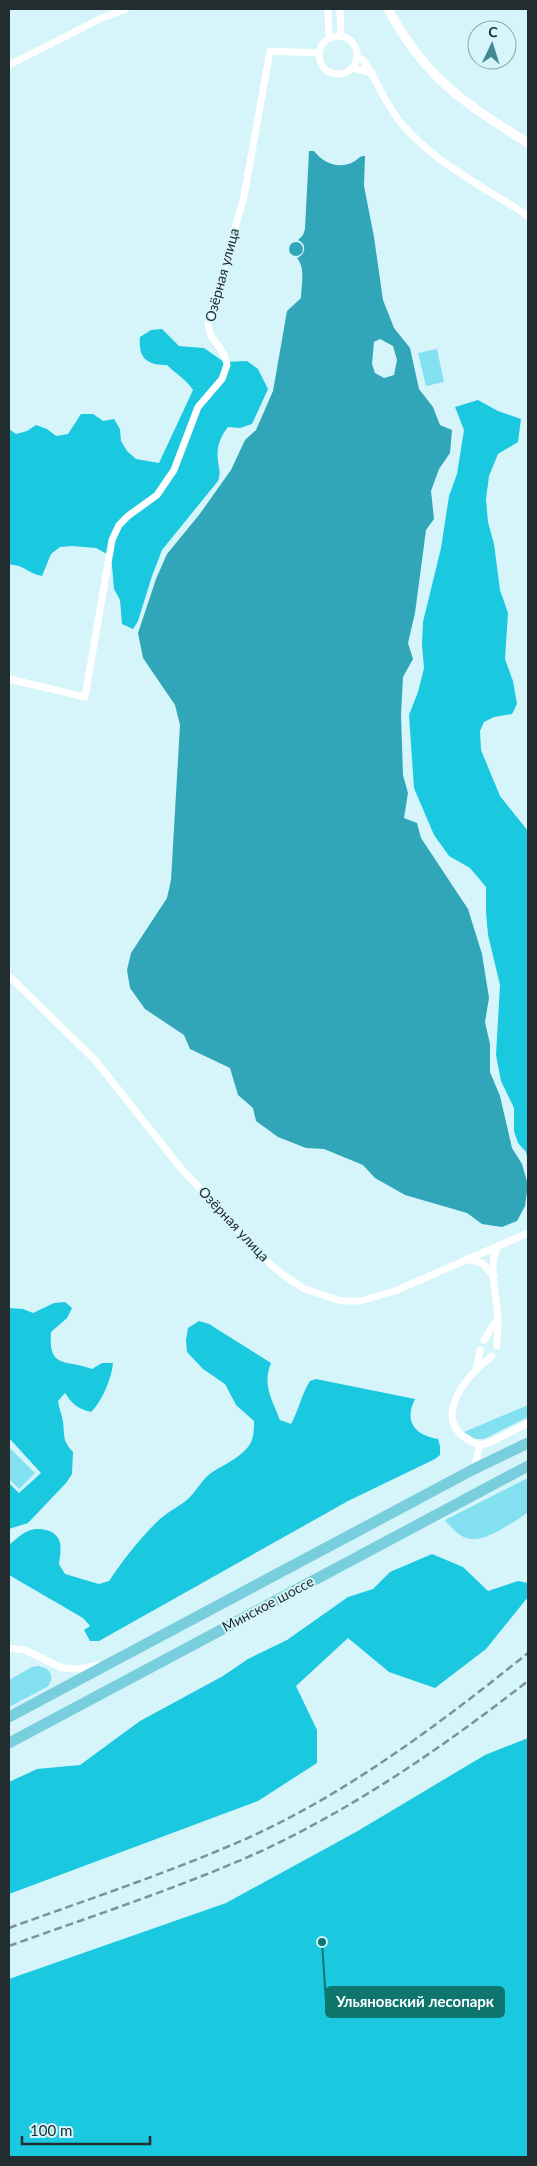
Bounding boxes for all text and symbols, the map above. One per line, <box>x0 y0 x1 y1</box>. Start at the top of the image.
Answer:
north arrow <box>467 20 517 70</box>
text: С <box>488 23 499 40</box>
street label: Озёрная улица <box>201 226 242 323</box>
street label: Озёрная улица <box>195 1183 273 1265</box>
street label: Минское шоссе <box>219 1572 317 1635</box>
callout: Ульяновский лесопарк <box>326 1987 504 2017</box>
text: Ульяновский лесопарк <box>335 1992 495 2010</box>
scale bar <box>22 2114 150 2146</box>
text: 100 m <box>30 2121 72 2139</box>

